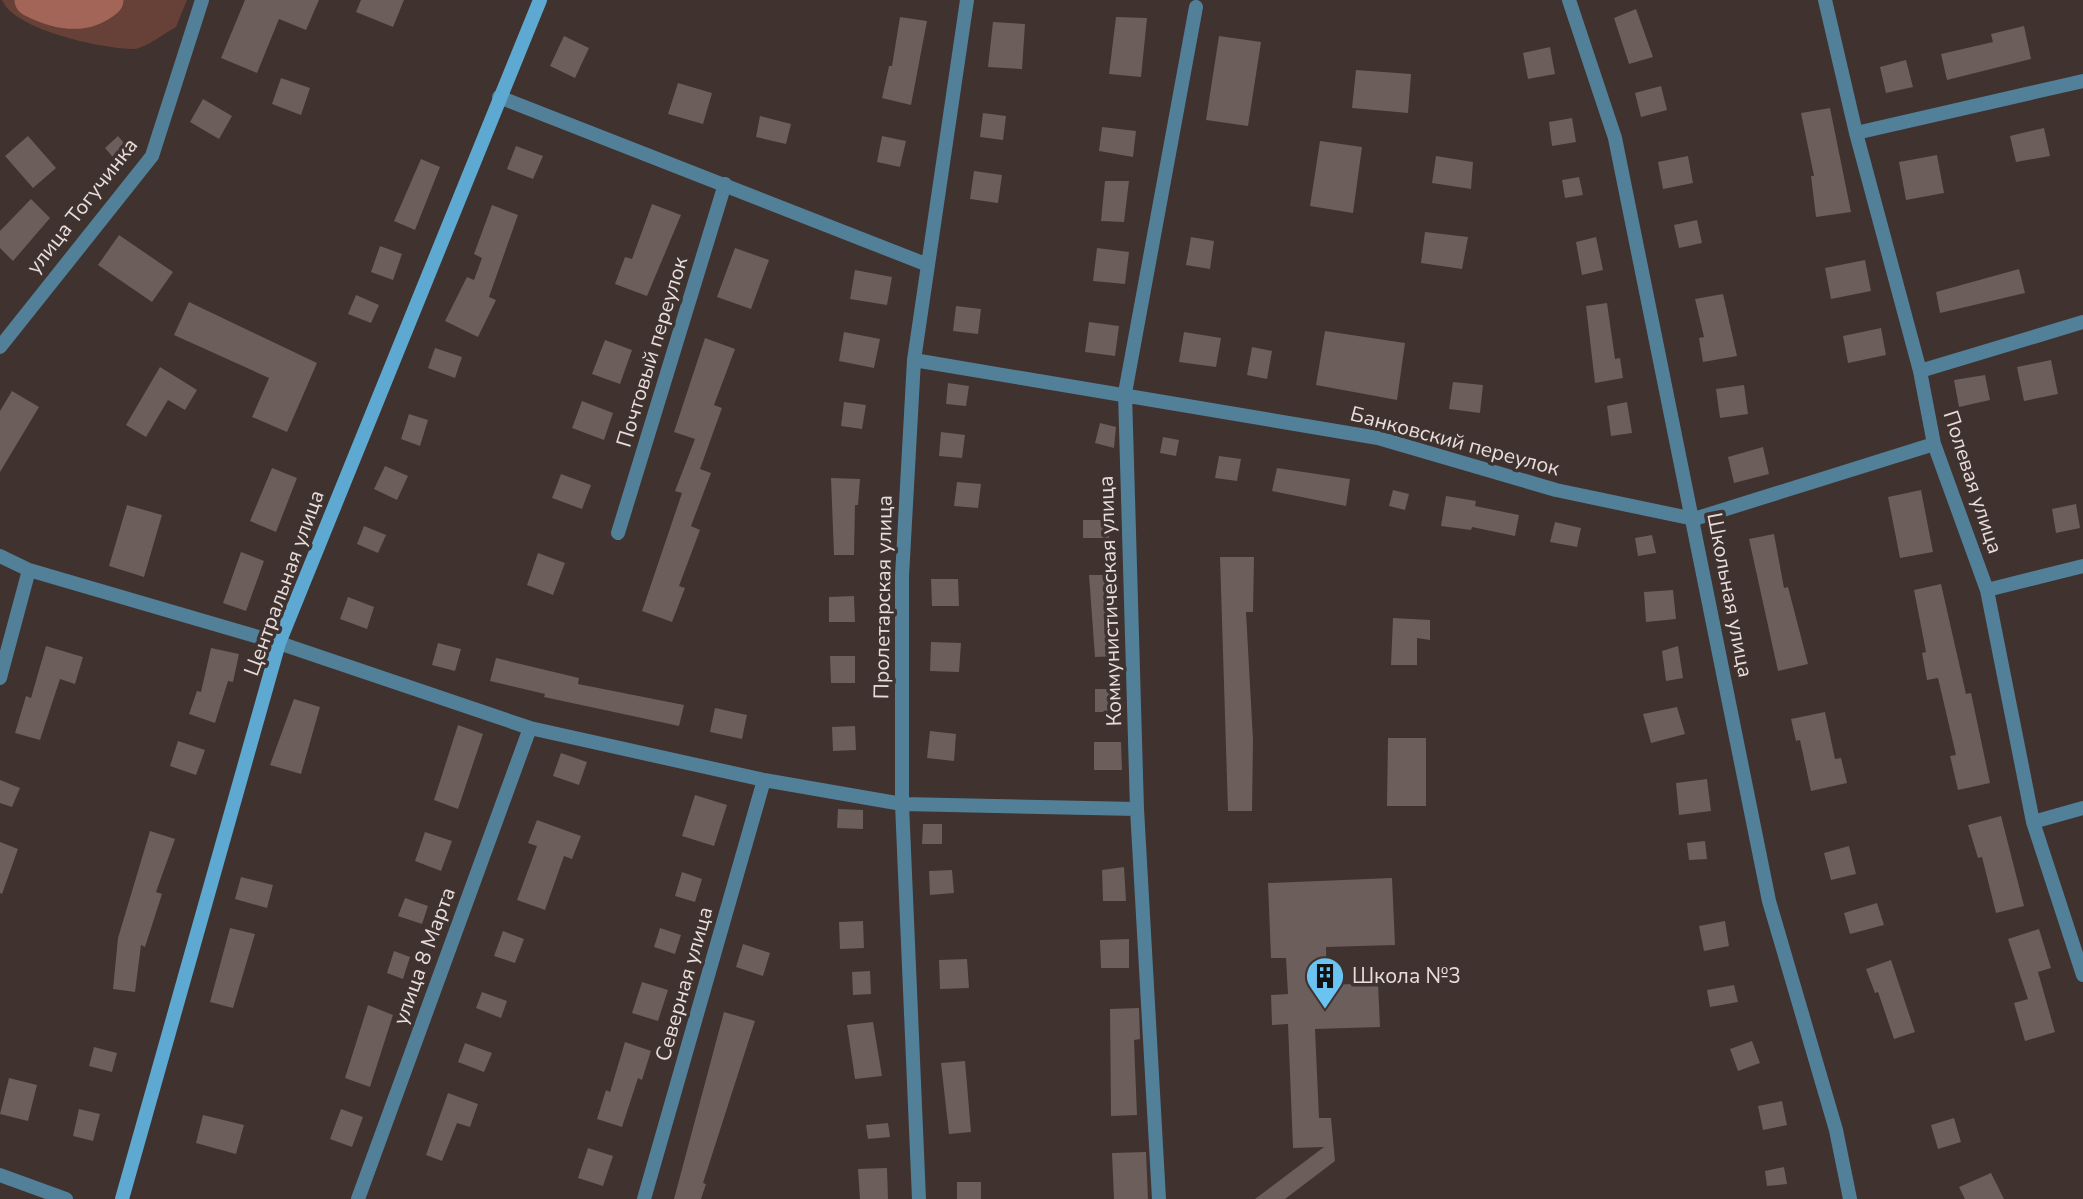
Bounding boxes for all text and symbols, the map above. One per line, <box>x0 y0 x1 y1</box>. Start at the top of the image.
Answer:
street label: улица Тогучинка <box>20 132 144 280</box>
street label: Почтовый переулок <box>610 252 695 451</box>
street label: Банковский переулок <box>1347 400 1564 483</box>
street label: Полевая улица <box>1937 407 2009 557</box>
street label: Коммунистическая улица <box>1092 475 1128 727</box>
street label: Центральная улица <box>237 486 331 680</box>
street label: Пролетарская улица <box>867 495 899 699</box>
street label: Школьная улица <box>1700 510 1760 680</box>
street label: улица 8 Марта <box>386 883 462 1029</box>
street label: Северная улица <box>649 903 719 1065</box>
building icon: Школа №3 <box>1304 955 1346 1010</box>
place label: Школа №3 <box>1352 962 1461 990</box>

